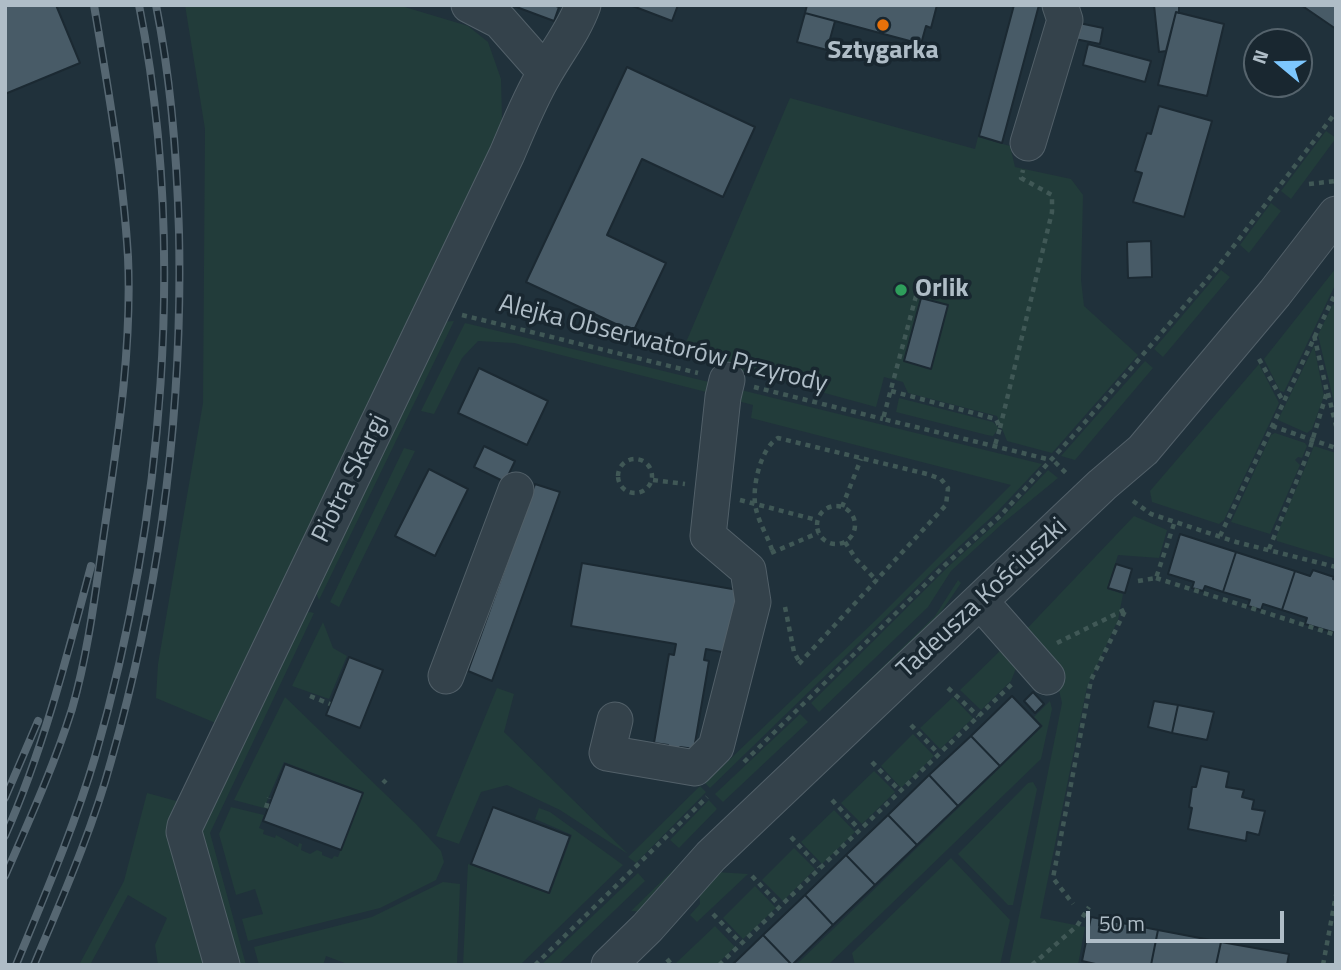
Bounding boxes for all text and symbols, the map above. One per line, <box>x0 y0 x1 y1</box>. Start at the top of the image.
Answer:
marker: Sztygarka <box>875 17 891 33</box>
north arrow <box>1243 28 1313 98</box>
place label: Sztygarka <box>827 36 939 68</box>
text: N <box>1244 46 1275 68</box>
place label: Orlik <box>915 274 969 306</box>
marker: Orlik <box>893 282 909 298</box>
street label: Alejka Obserwatorów Przyrody <box>495 289 831 401</box>
street label: Piotra Skargi <box>307 410 395 548</box>
street label: Tadeusza Kościuszki <box>892 512 1074 686</box>
scale bar <box>1089 897 1287 941</box>
text: 50 m <box>1099 907 1145 939</box>

